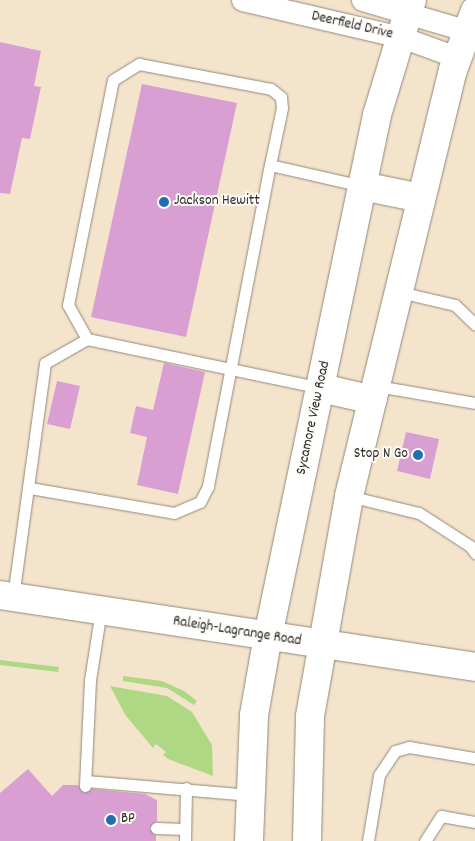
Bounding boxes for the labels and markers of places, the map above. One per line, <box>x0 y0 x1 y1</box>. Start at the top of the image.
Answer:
place label: Jackson Hewitt <box>174 193 260 211</box>
marker: Jackson Hewitt <box>158 196 170 208</box>
place label: Stop N Go <box>354 446 408 464</box>
marker: Stop N Go <box>412 449 424 461</box>
place label: BP <box>121 811 135 829</box>
marker: BP <box>105 814 117 826</box>

